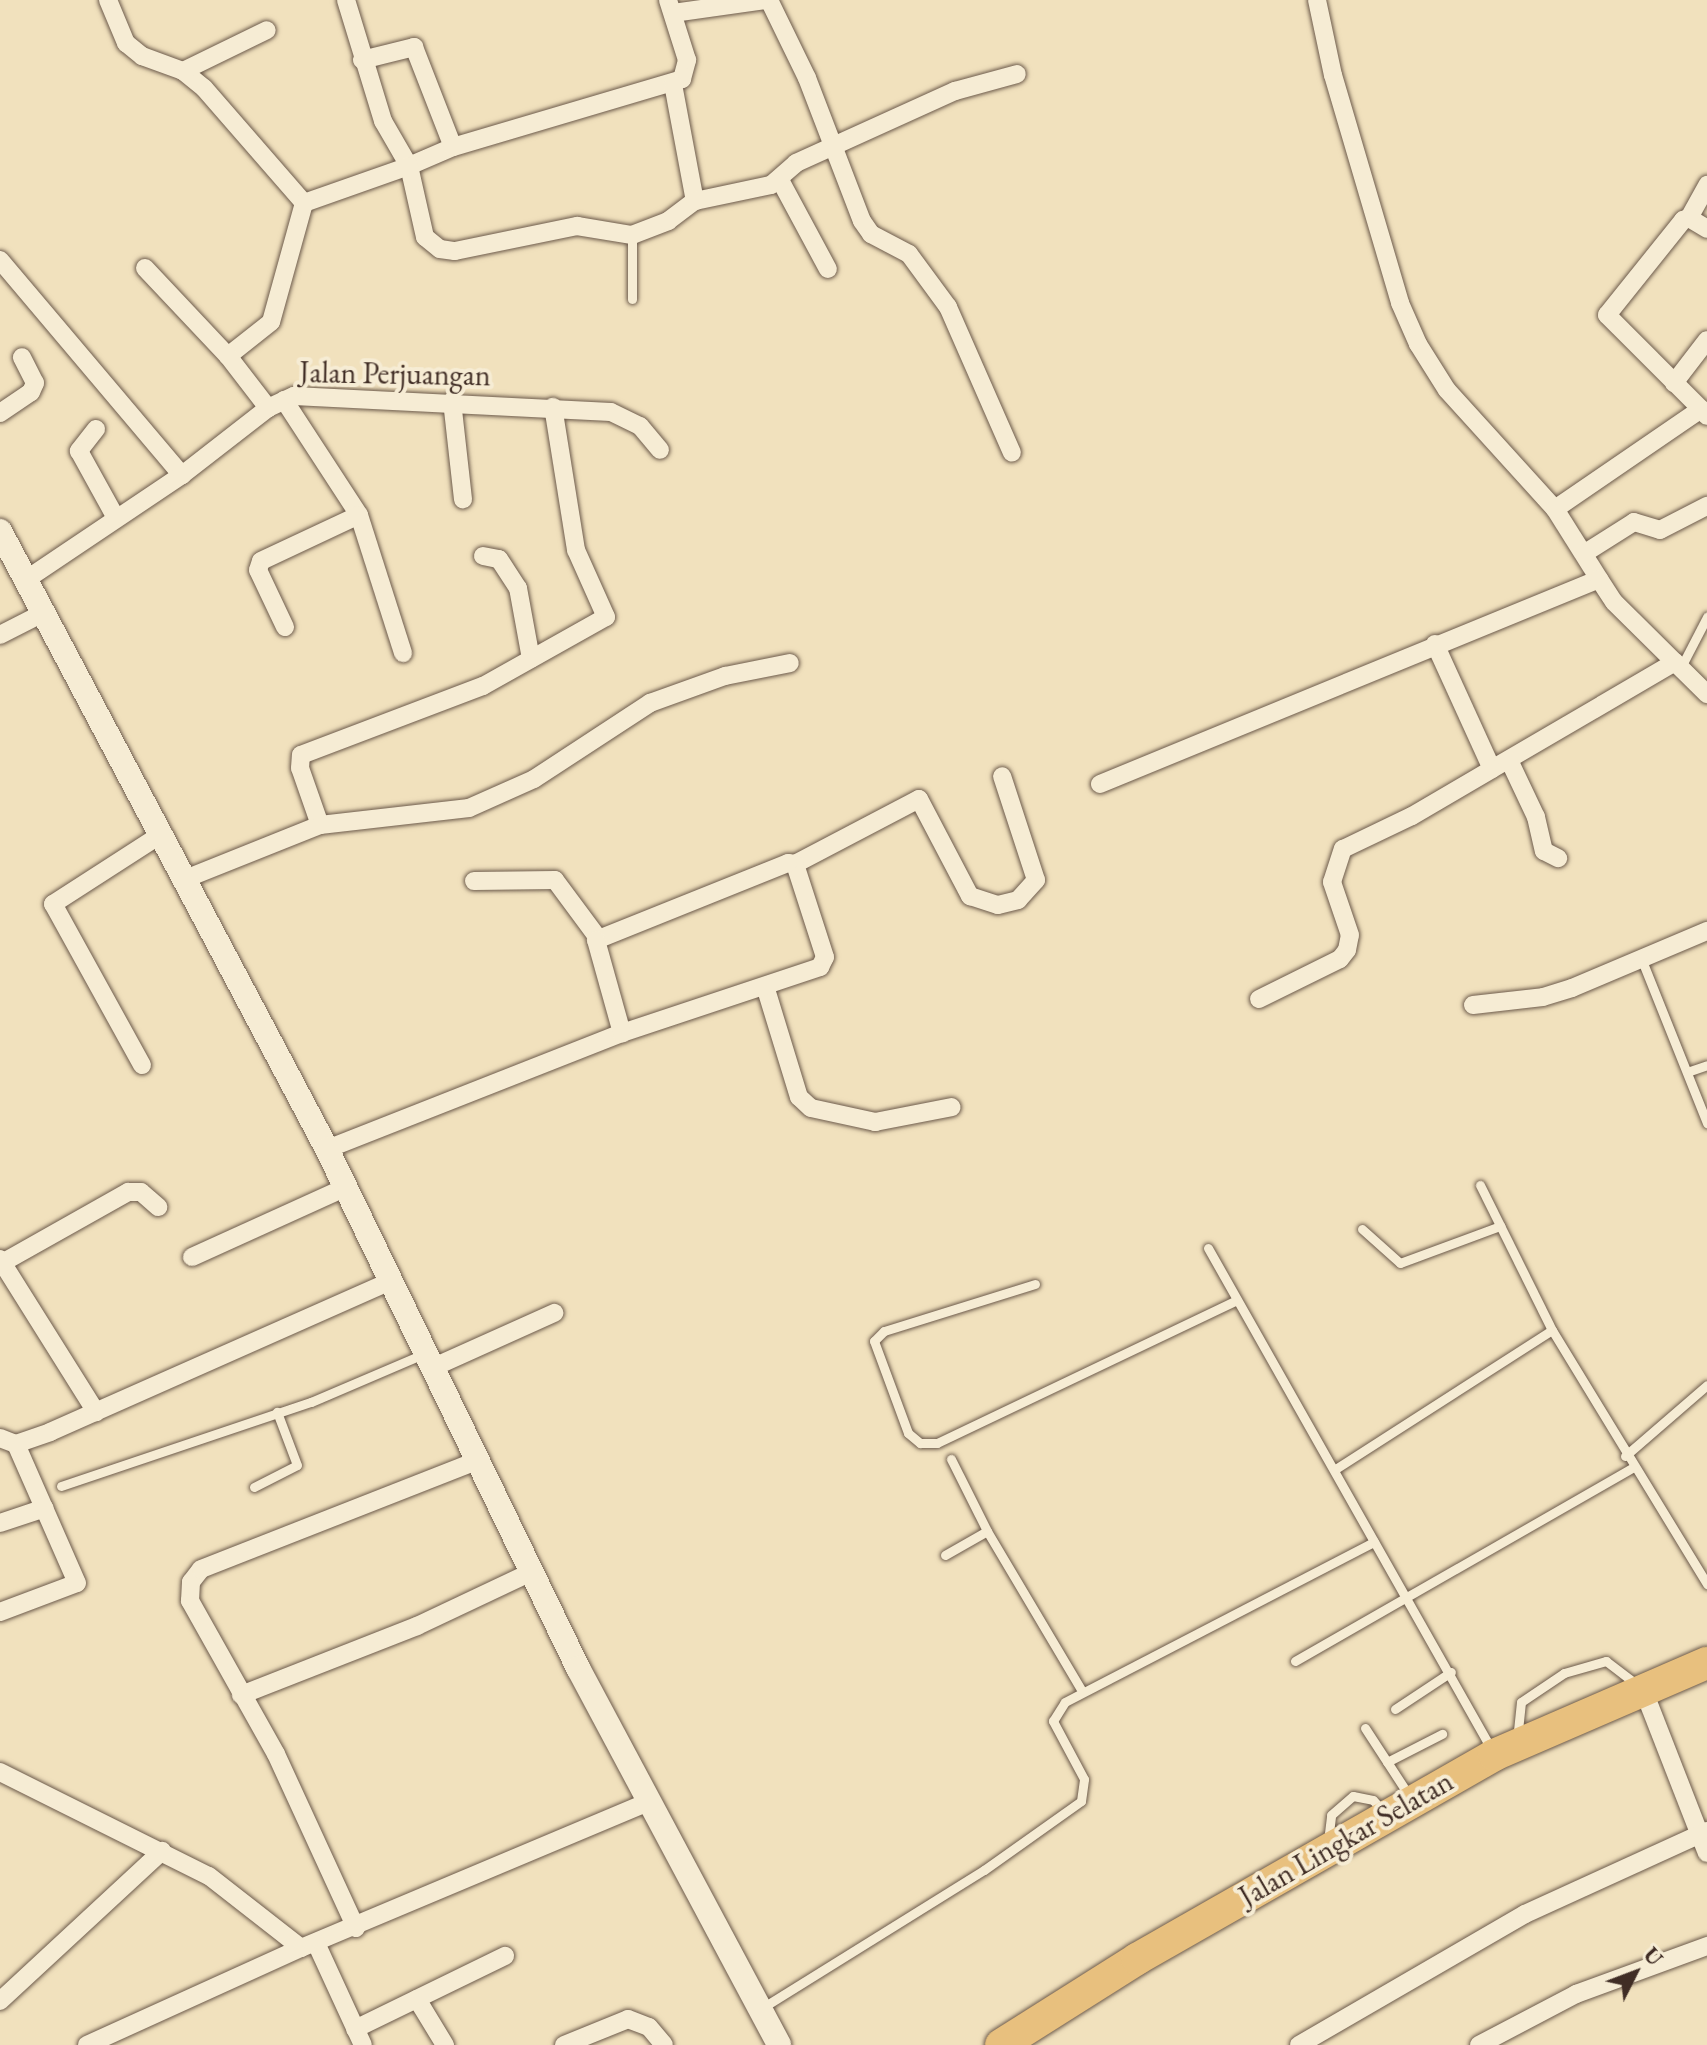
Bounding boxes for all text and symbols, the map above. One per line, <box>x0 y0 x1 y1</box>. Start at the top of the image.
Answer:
street label: Jalan Perjuangan <box>299 354 491 394</box>
street label: Jalan Lingkar Selatan <box>1233 1763 1459 1915</box>
north arrow <box>1595 1933 1675 2013</box>
text: U <box>1637 1941 1669 1972</box>

